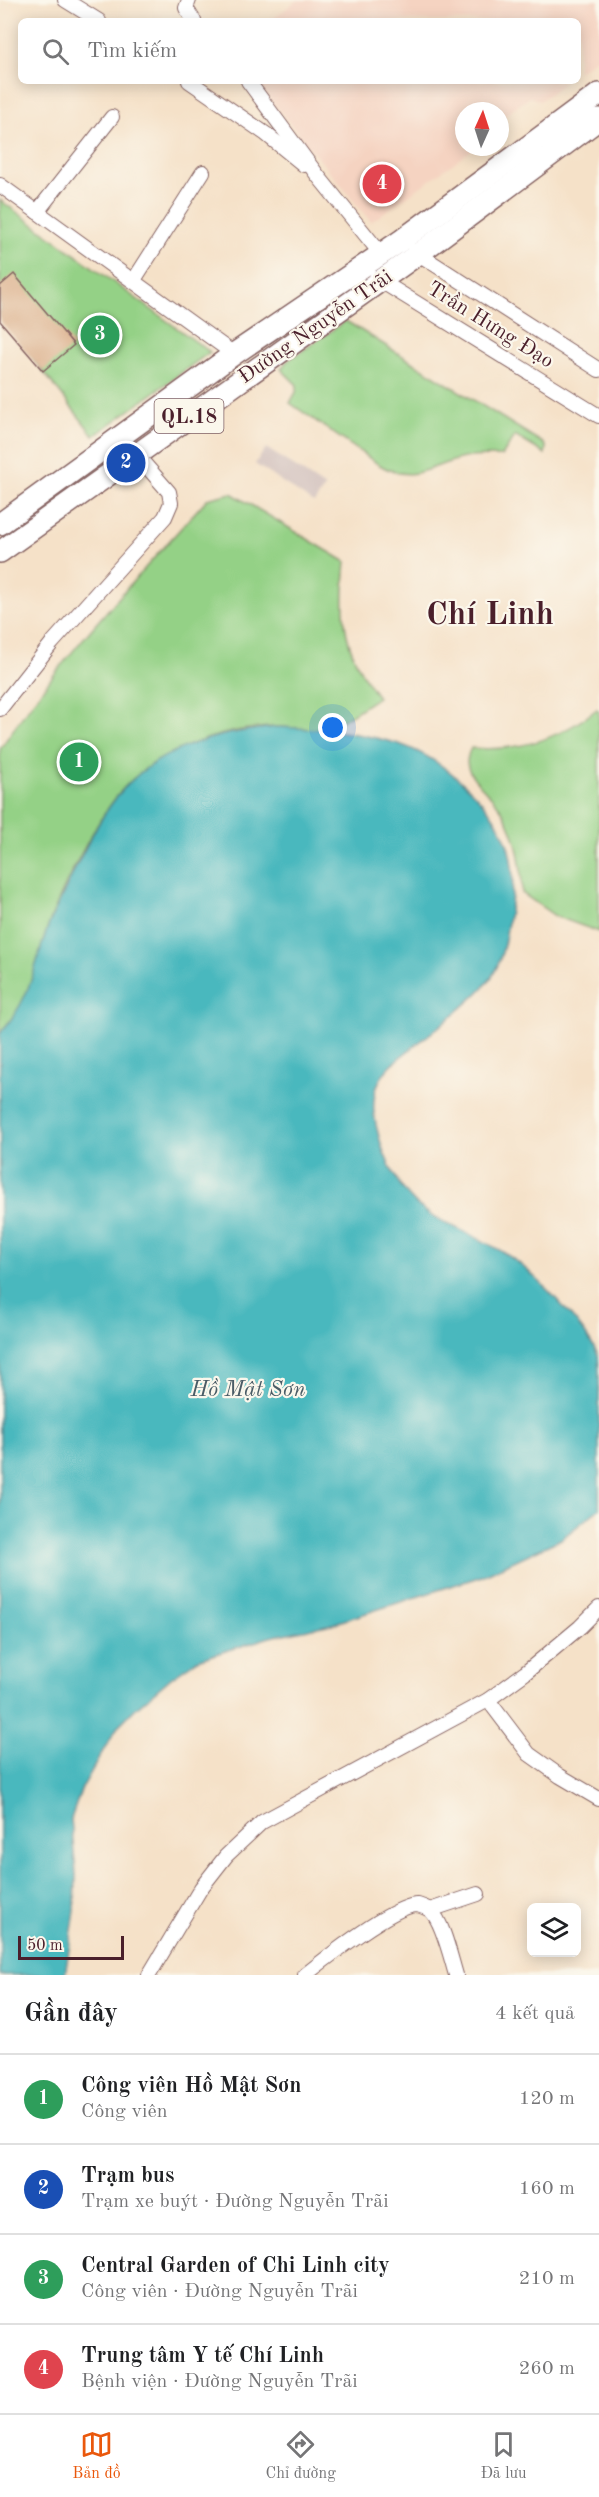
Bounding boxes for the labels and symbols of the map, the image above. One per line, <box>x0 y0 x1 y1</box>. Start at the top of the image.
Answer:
north arrow <box>455 102 509 156</box>
pin: 4 <box>362 162 401 207</box>
street label: Đường Nguyễn Trãi <box>234 265 397 388</box>
street label: Trần Hưng Đạo <box>423 276 558 372</box>
pin: 3 <box>80 312 120 358</box>
road number: QL.18 <box>154 399 224 433</box>
pin: 2 <box>106 440 146 486</box>
district label: Chí Linh <box>426 599 554 632</box>
your location <box>318 713 347 742</box>
pin: 1 <box>60 740 98 784</box>
water label: Hồ Mật Sơn <box>190 1378 306 1401</box>
scale bar <box>18 1933 124 1960</box>

